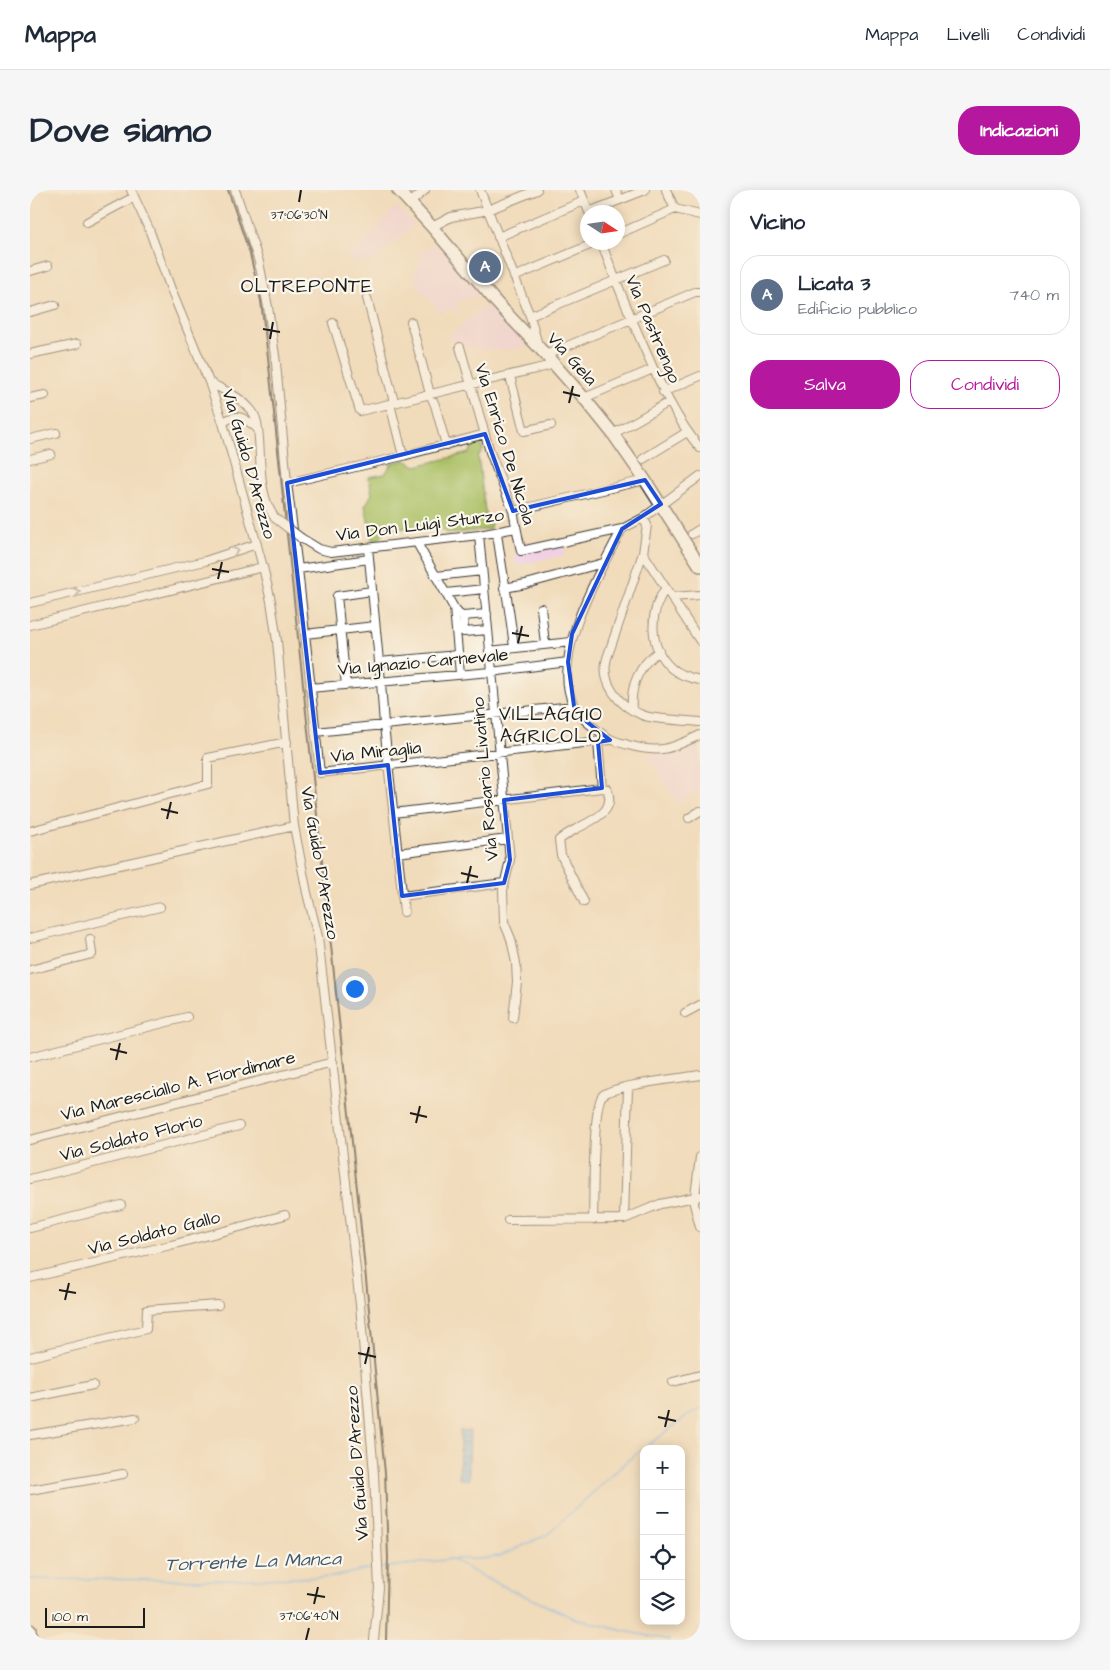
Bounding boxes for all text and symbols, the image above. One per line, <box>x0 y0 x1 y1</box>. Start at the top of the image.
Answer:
text: Mappa <box>25 18 96 52</box>
text: Mappa <box>865 22 919 47</box>
text: Livelli <box>947 22 989 47</box>
text: Condividi <box>1017 22 1085 47</box>
text: Dove siamo <box>30 106 211 155</box>
button: Indicazioni <box>958 106 1080 155</box>
north arrow <box>580 205 625 250</box>
text: 37°06'30"N <box>270 207 328 224</box>
text: Vicino <box>750 208 805 237</box>
pin: A <box>469 248 501 286</box>
street label: Via Pastrengo <box>618 271 687 387</box>
text: Licata 3 <box>798 271 870 298</box>
district label: OLTREPONTE <box>241 273 373 300</box>
text: A <box>762 284 772 306</box>
text: 740 m <box>1009 284 1059 306</box>
text: Edificio pubblico <box>798 298 917 320</box>
street label: Via Gela <box>541 327 603 391</box>
street label: Via Enrico De Nicola <box>469 360 541 528</box>
button: Salva <box>750 360 900 409</box>
button: Condividi <box>910 360 1060 409</box>
street label: Via Guido D'Arezzo <box>216 386 282 542</box>
street label: Via Don Luigi Sturzo <box>335 502 505 549</box>
one-way arrow <box>230 547 238 557</box>
one-way arrow <box>73 587 82 598</box>
street label: Via Ignazio Carnevale <box>337 642 510 683</box>
street label: Via Rosario Livatino <box>465 696 505 862</box>
district label: VILLAGGIO AGRICOLO <box>499 701 603 750</box>
street label: Via Miraglia <box>329 735 423 770</box>
street label: Via Guido D'Arezzo <box>294 784 346 942</box>
your location <box>342 976 368 1002</box>
street label: Via Maresciallo A. Fiordimare <box>58 1045 298 1127</box>
street label: Via Soldato Florio <box>57 1108 205 1168</box>
street label: Via Soldato Gallo <box>85 1205 223 1261</box>
street label: Via Guido D'Arezzo <box>339 1385 375 1541</box>
map controls <box>640 1445 685 1625</box>
button: + <box>640 1445 685 1490</box>
button: − <box>640 1490 685 1535</box>
button: locate <box>640 1535 685 1580</box>
water label: Torrente La Manca <box>165 1545 343 1579</box>
button: layers <box>640 1580 685 1625</box>
scale bar <box>45 1605 145 1628</box>
text: 100 m <box>52 1607 88 1627</box>
text: 37°06'40"N <box>279 1608 339 1625</box>

